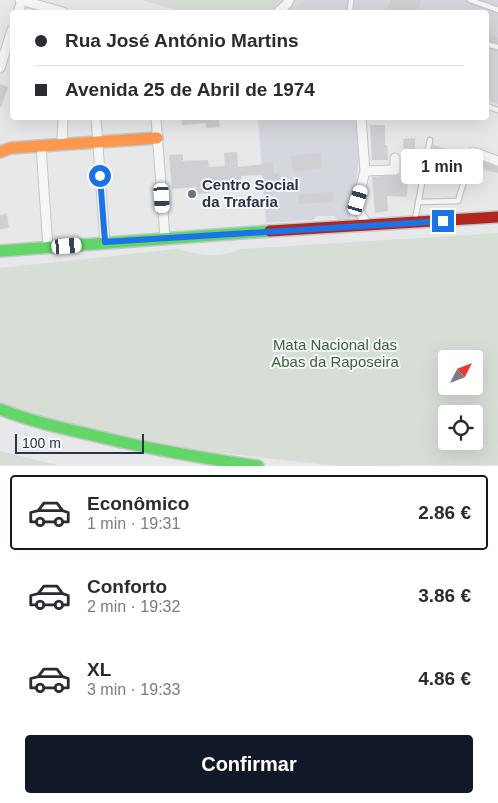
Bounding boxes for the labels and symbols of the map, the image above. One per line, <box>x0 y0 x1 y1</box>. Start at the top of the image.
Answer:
callout: 1 min <box>402 148 484 184</box>
route start <box>89 165 111 187</box>
place label: Centro Social da Trafaria <box>202 176 299 210</box>
car <box>153 183 170 213</box>
car <box>346 183 369 217</box>
marker: Centro Social da Trafaria <box>186 188 198 200</box>
route end <box>432 210 454 232</box>
car <box>51 237 82 255</box>
park label: Mata Nacional das Abas da Raposeira <box>271 336 399 370</box>
north arrow <box>438 350 482 395</box>
scale bar <box>15 430 144 454</box>

